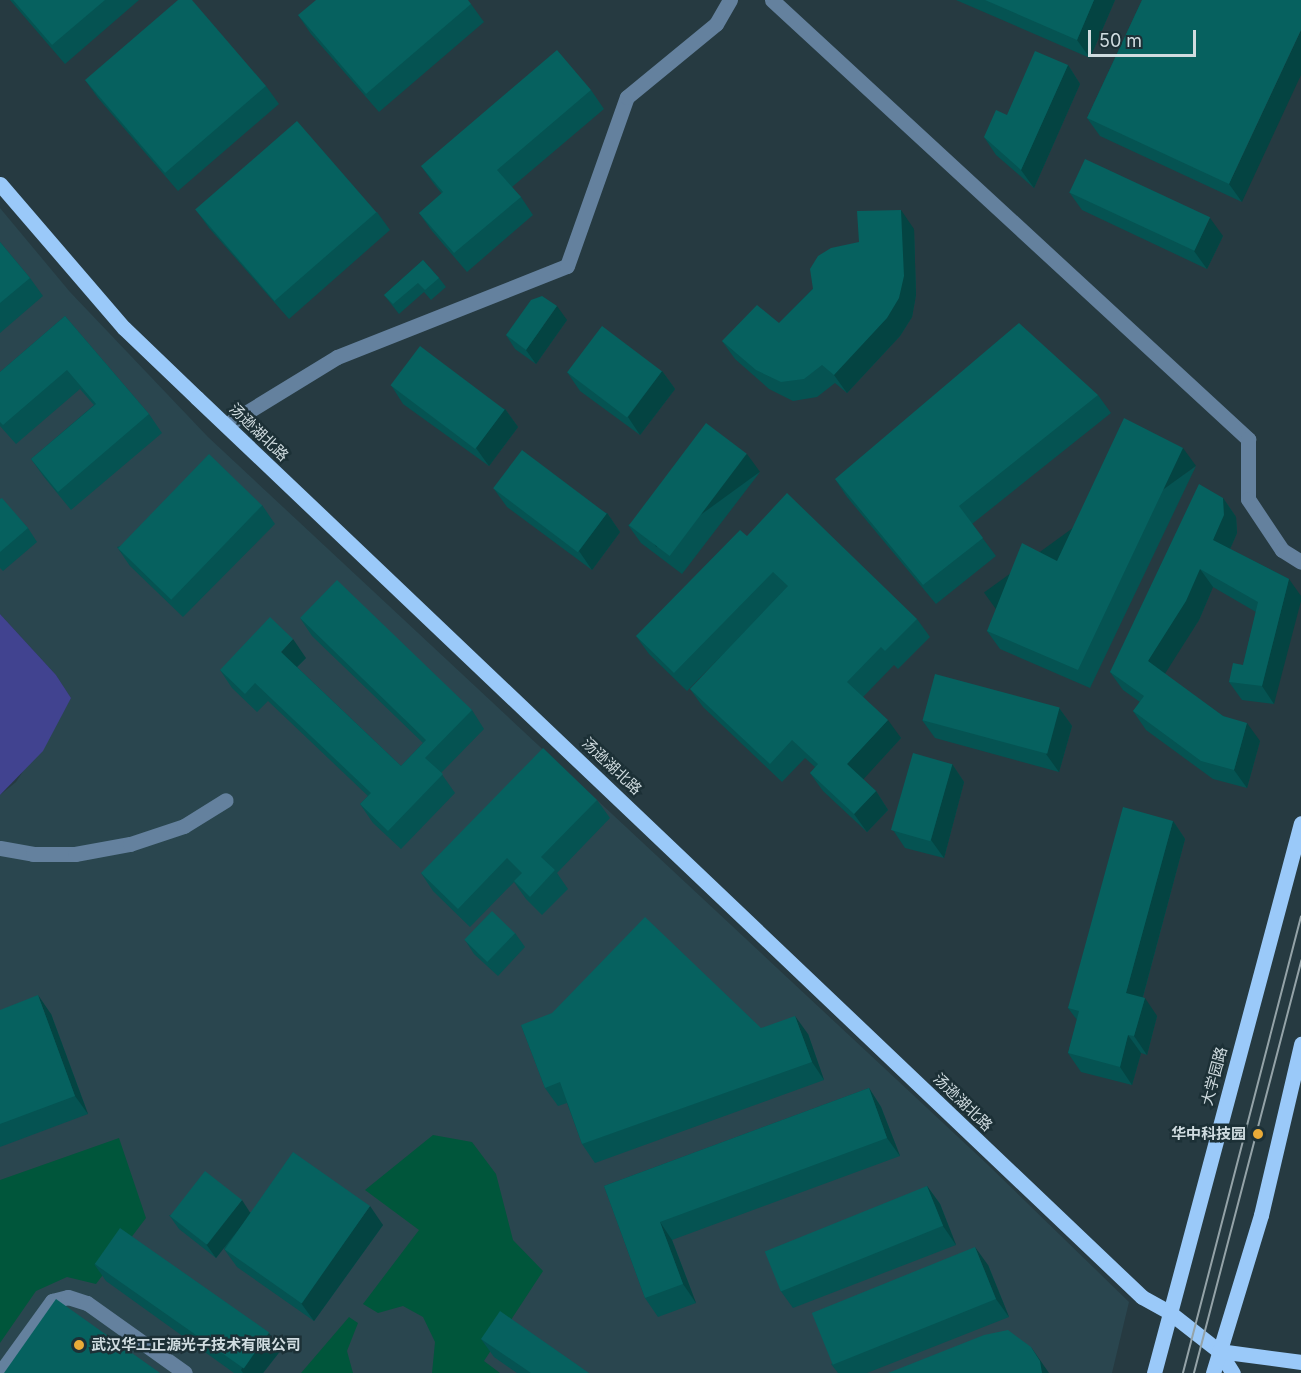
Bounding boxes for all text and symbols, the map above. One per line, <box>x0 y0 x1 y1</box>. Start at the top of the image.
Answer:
scale bar <box>1091 18 1199 56</box>
text: 50 m <box>1099 30 1142 51</box>
street label: 汤逊湖北路 <box>226 399 292 465</box>
street label: 汤逊湖北路 <box>578 734 646 798</box>
street label: 大学园路 <box>1198 1045 1230 1107</box>
street label: 汤逊湖北路 <box>930 1069 996 1135</box>
place label: 华中科技园 <box>1171 1125 1246 1143</box>
marker: 华中科技园 <box>1251 1127 1265 1141</box>
place label: 武汉华工正源光子技术有限公司 <box>91 1336 301 1354</box>
marker: 武汉华工正源光子技术有限公司 <box>72 1338 86 1352</box>

